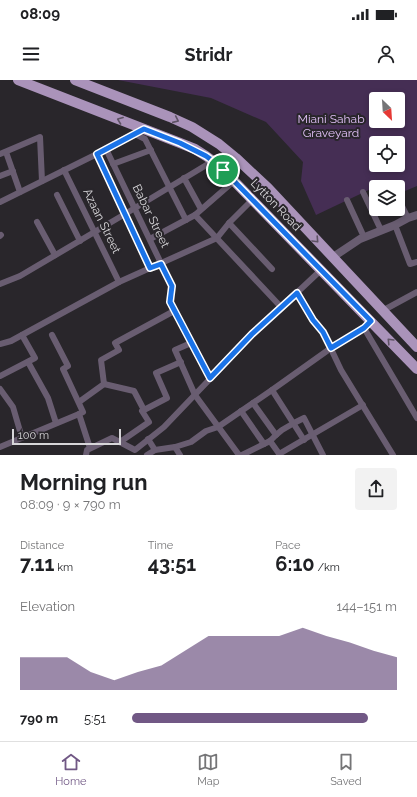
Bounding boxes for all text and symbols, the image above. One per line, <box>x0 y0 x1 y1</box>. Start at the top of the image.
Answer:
text: 08:09 <box>20 5 60 23</box>
icon: menu <box>20 43 42 65</box>
icon: person <box>375 43 397 65</box>
text: Stridr <box>185 44 232 65</box>
north arrow <box>369 92 405 128</box>
map controls <box>369 92 405 216</box>
park label: Miani Sahab Graveyard <box>297 112 365 140</box>
one-way arrow <box>172 115 180 123</box>
one-way arrow <box>117 116 124 124</box>
button: locate <box>369 136 405 172</box>
pin <box>206 153 240 187</box>
icon: arrive <box>212 159 234 181</box>
street label: Lytton Road <box>248 176 304 234</box>
button: layers <box>369 180 405 216</box>
street label: Babar Street <box>130 182 172 250</box>
street label: Azaan Street <box>80 186 124 256</box>
one-way arrow <box>312 235 319 243</box>
one-way arrow <box>387 338 395 346</box>
scale bar <box>12 427 121 446</box>
text: 100 m <box>18 429 49 442</box>
button: share <box>355 468 397 510</box>
text: Morning run <box>20 469 148 495</box>
text: 08:09 · 9 × 790 m <box>20 497 121 512</box>
text: Distance <box>20 539 64 552</box>
text: Time <box>148 539 173 552</box>
text: Pace <box>275 539 301 552</box>
text: 7.11 <box>20 552 54 576</box>
text: 43:51 <box>148 552 196 576</box>
text: 6:10 <box>275 552 315 576</box>
text: km <box>54 561 73 574</box>
text: /km <box>315 561 340 574</box>
text: Elevation <box>20 599 75 614</box>
text: 144–151 m <box>336 599 397 614</box>
text: 790 m <box>20 711 58 726</box>
text: 5:51 <box>84 711 106 726</box>
tab: Home <box>55 751 86 788</box>
tab: Map <box>197 751 220 788</box>
tab: Saved <box>330 751 362 788</box>

